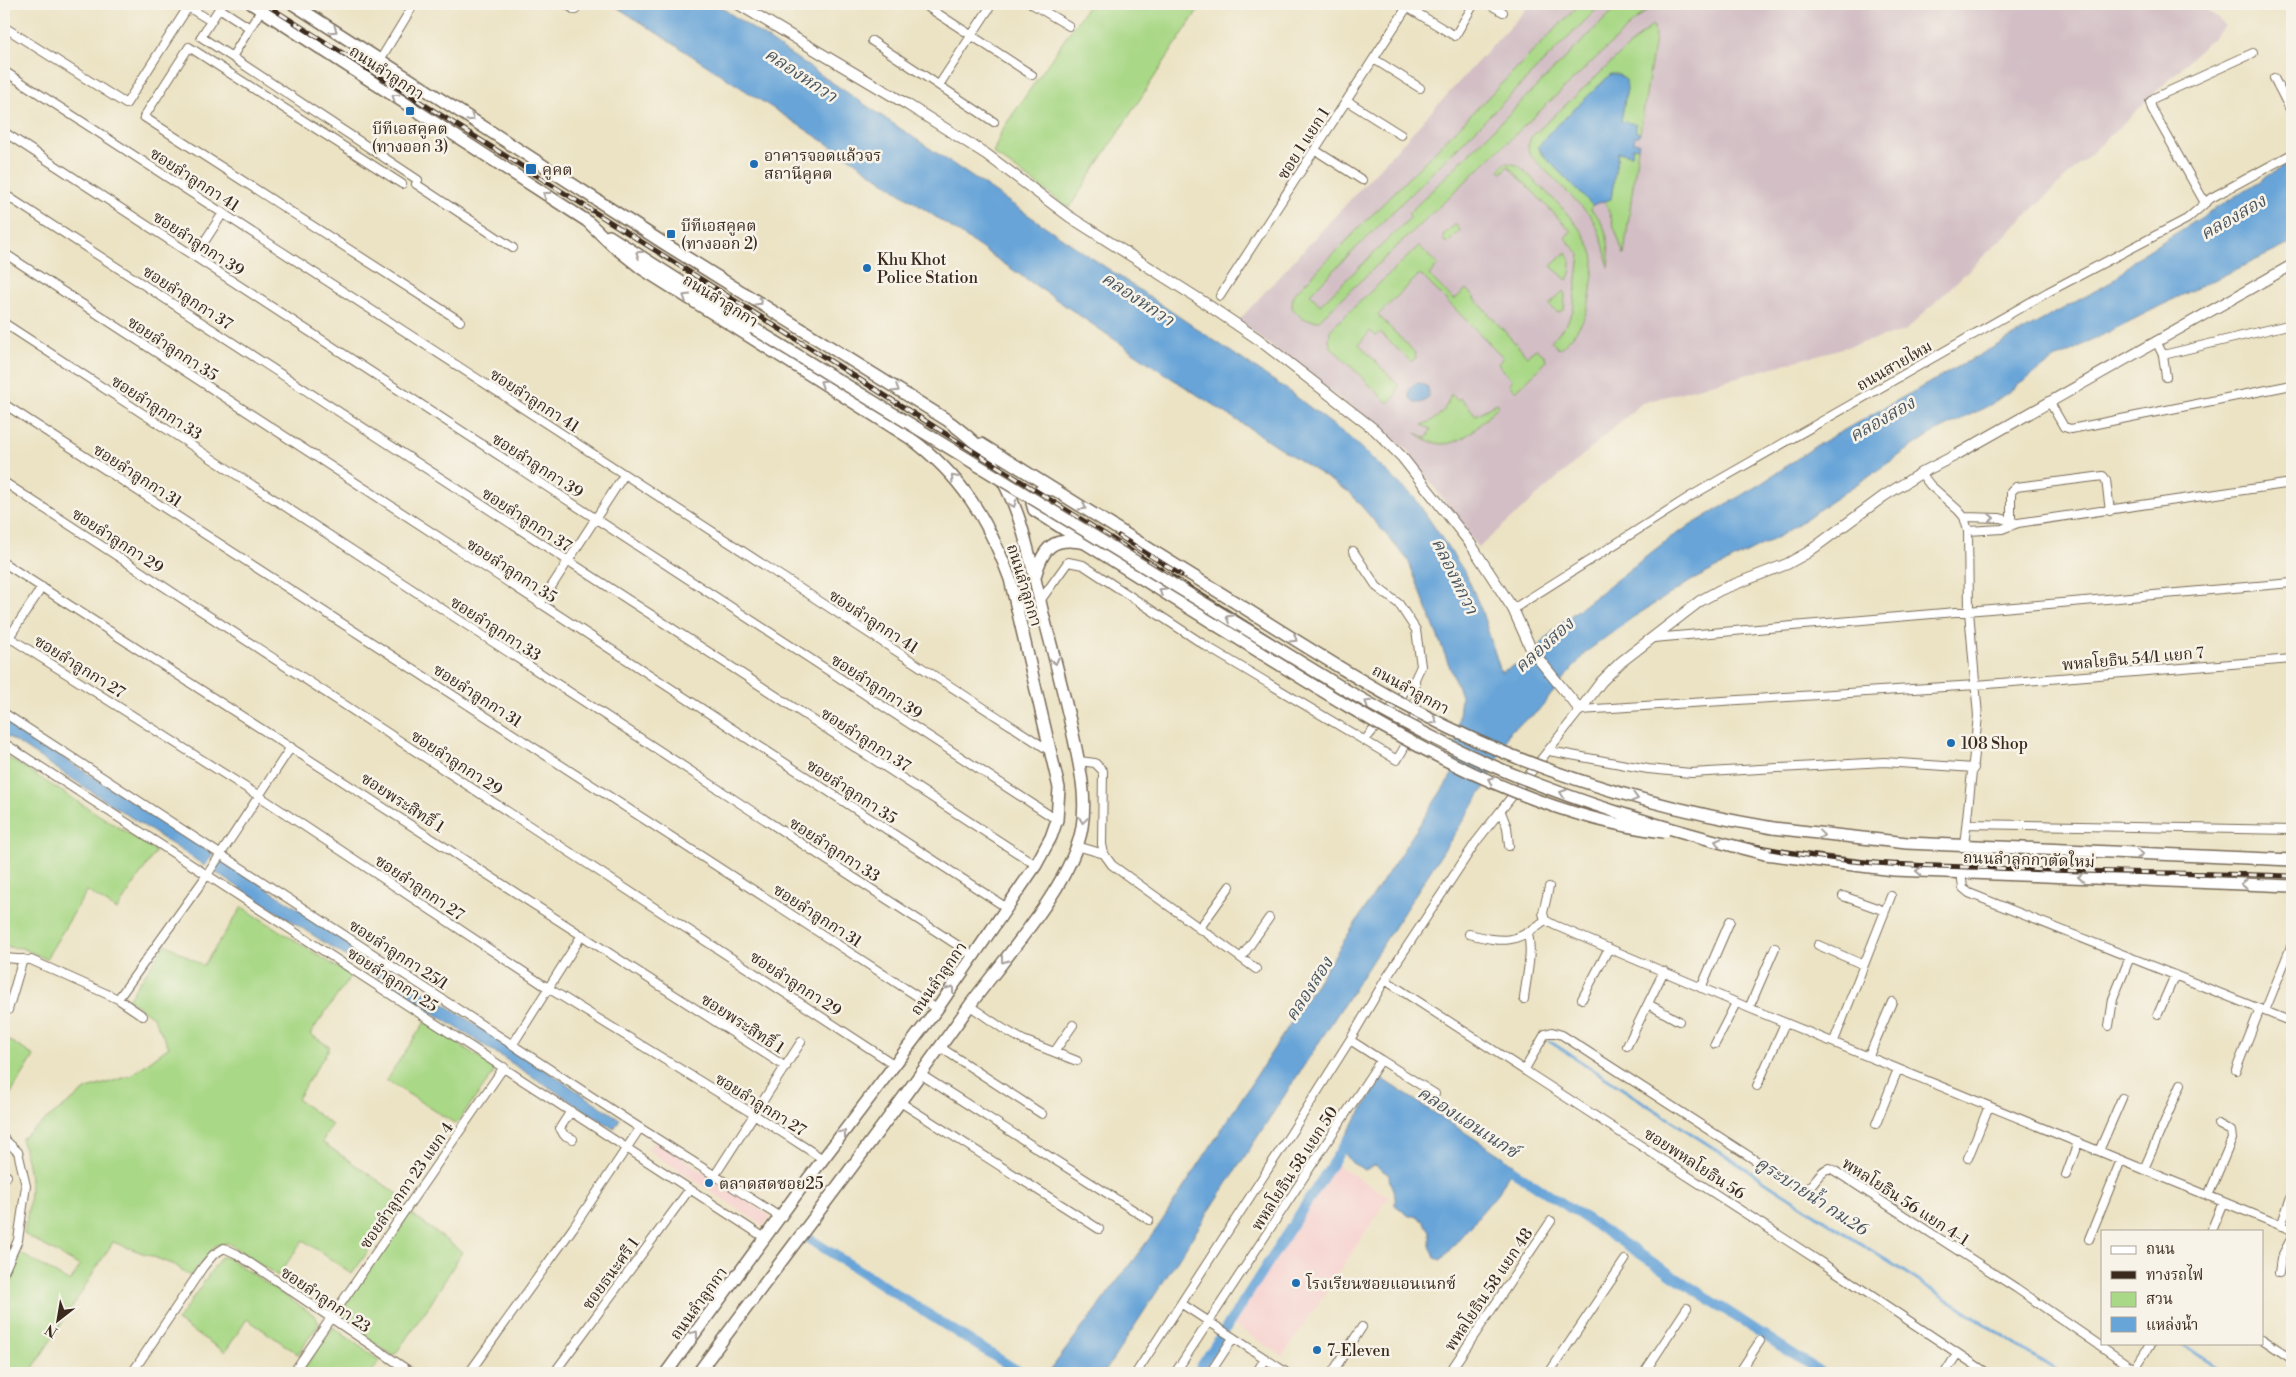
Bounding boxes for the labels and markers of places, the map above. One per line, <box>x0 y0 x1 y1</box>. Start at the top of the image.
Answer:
marker: บีทีเอสคูคต (ทางออก 3) <box>404 105 416 117</box>
place label: บีทีเอสคูคต (ทางออก 3) <box>372 119 448 157</box>
place label: อาคารจอดแล้วจร สถานีคูคต <box>764 146 881 184</box>
marker: อาคารจอดแล้วจร สถานีคูคต <box>748 158 760 170</box>
place label: คูคต <box>542 160 572 180</box>
marker: คูคต <box>524 162 538 176</box>
place label: บีทีเอสคูคต (ทางออก 2) <box>681 216 758 254</box>
marker: บีทีเอสคูคต (ทางออก 2) <box>665 228 677 240</box>
place label: Khu Khot Police Station <box>877 250 978 288</box>
marker: Khu Khot Police Station <box>861 262 873 274</box>
place label: 108 Shop <box>1961 734 2028 754</box>
marker: 108 Shop <box>1945 737 1957 749</box>
place label: ตลาดสดซอย25 <box>719 1174 824 1194</box>
marker: ตลาดสดซอย25 <box>703 1177 715 1189</box>
place label: โรงเรียนซอยแอนเนกซ์ <box>1305 1273 1456 1294</box>
marker: โรงเรียนซอยแอนเนกซ์ <box>1290 1277 1302 1289</box>
place label: 7-Eleven <box>1327 1341 1390 1361</box>
marker: 7-Eleven <box>1311 1344 1323 1356</box>

